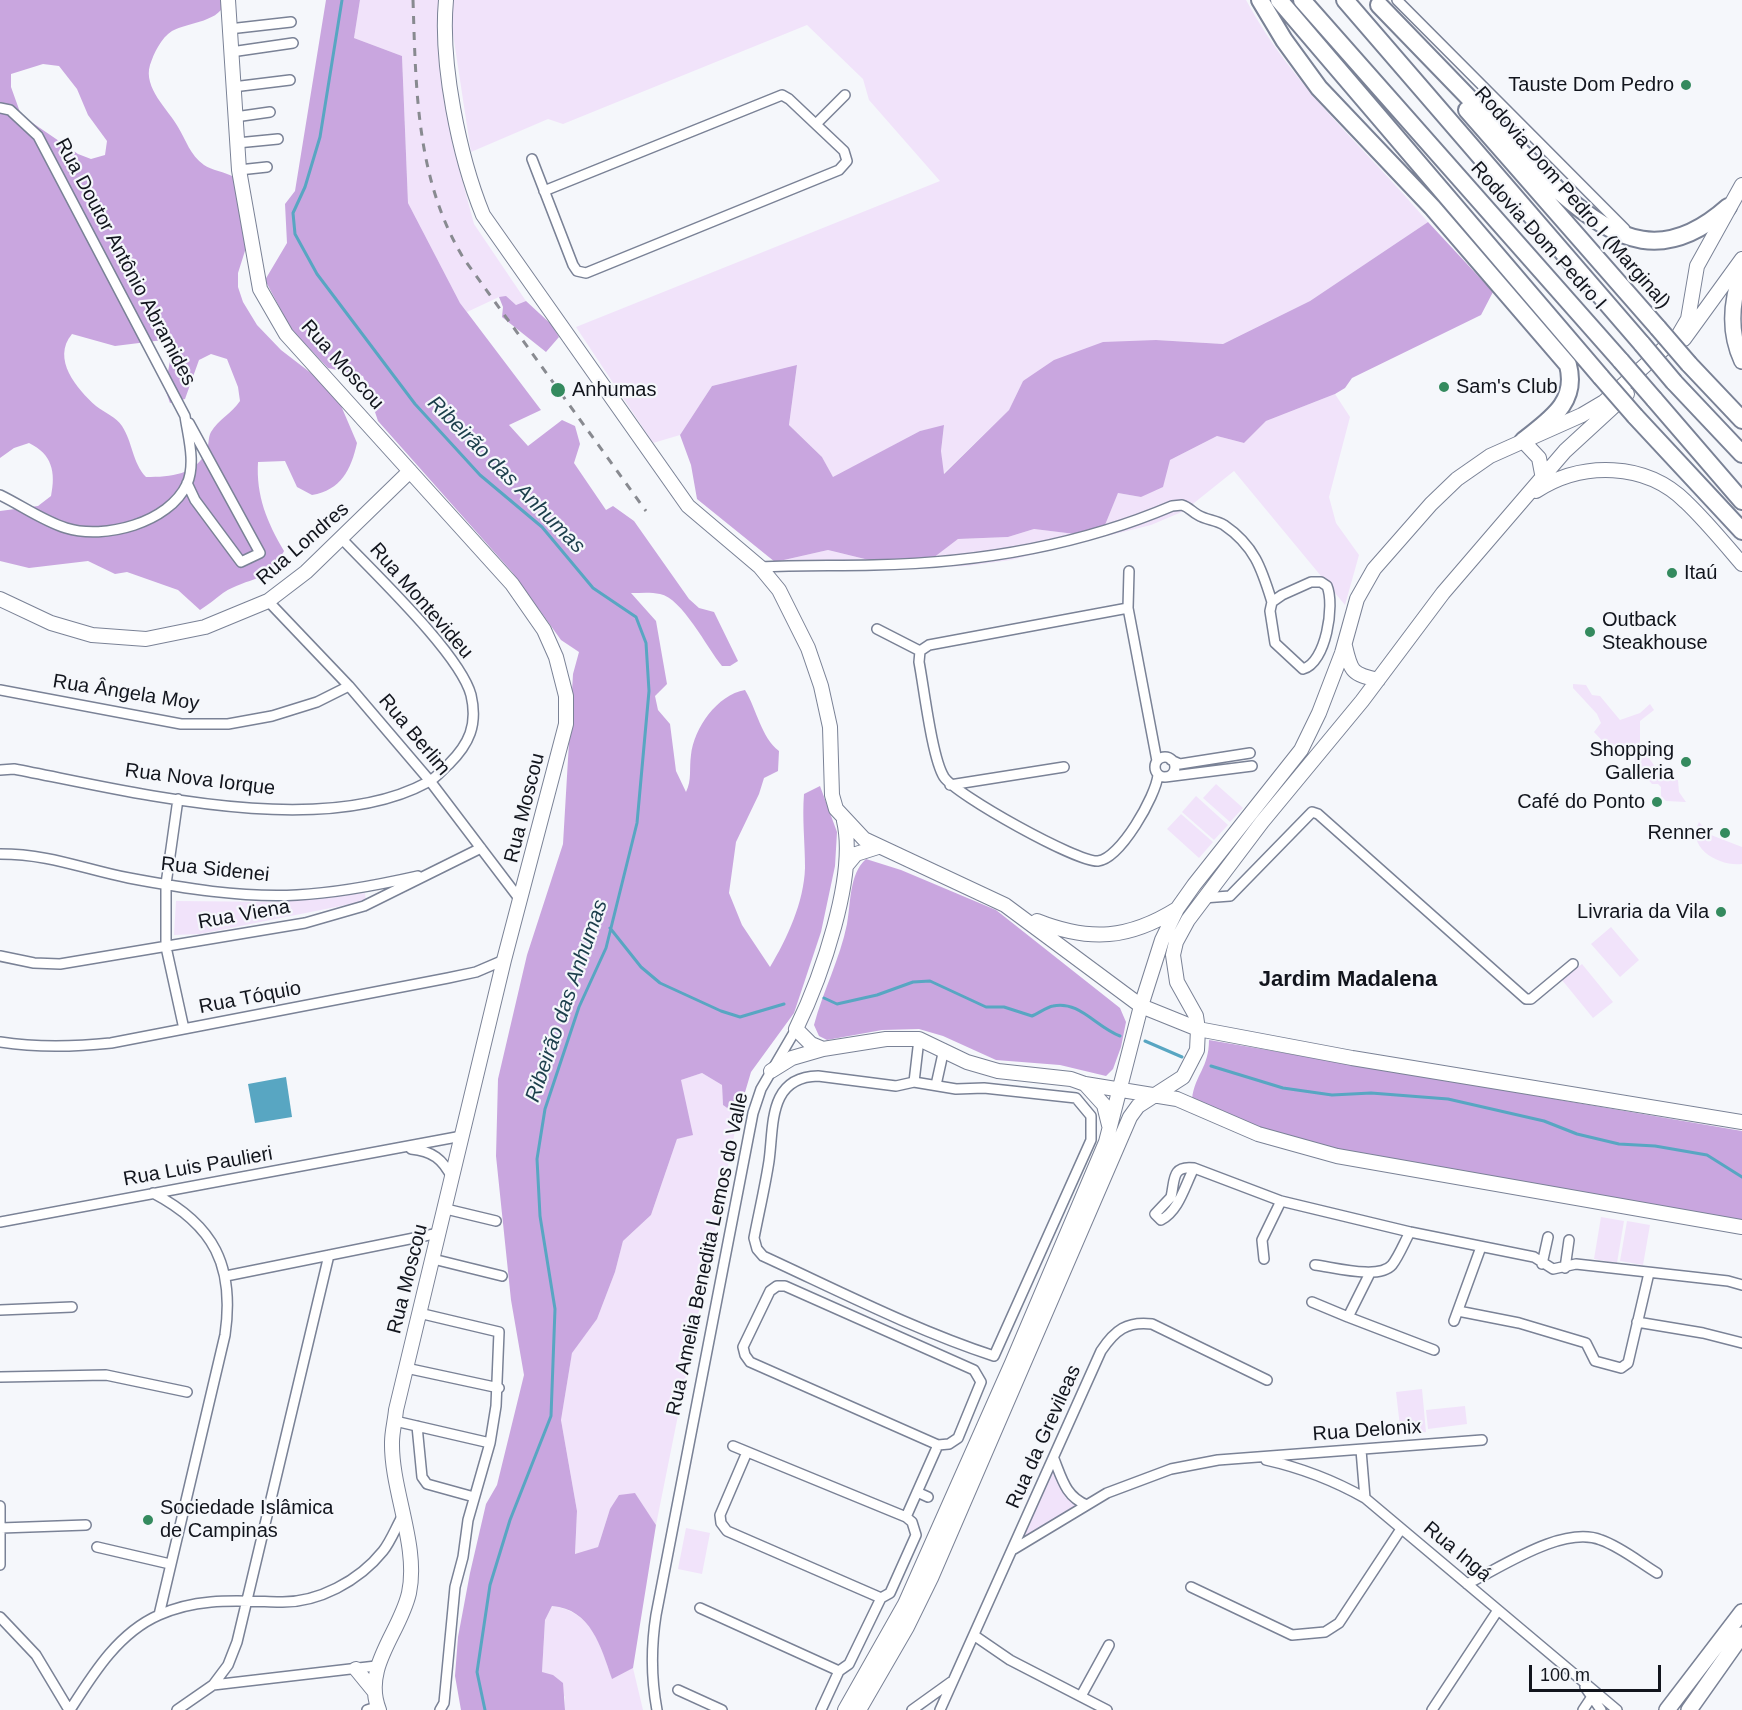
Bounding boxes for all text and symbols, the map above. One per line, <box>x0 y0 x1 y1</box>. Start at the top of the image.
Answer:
place label: Tauste Dom Pedro <box>1508 73 1674 97</box>
marker: Tauste Dom Pedro <box>1679 78 1693 92</box>
street label: Rodovia Dom Pedro I (Marginal) <box>1469 82 1675 314</box>
street label: Rua Doutor Antônio Abramides <box>49 134 201 390</box>
street label: Rodovia Dom Pedro I <box>1465 157 1611 315</box>
street label: Rua Moscou <box>296 315 388 415</box>
place label: Sam's Club <box>1456 375 1558 399</box>
place label: Anhumas <box>572 378 656 402</box>
marker: Sam's Club <box>1437 380 1451 394</box>
marker: Anhumas <box>549 381 567 399</box>
water label: Ribeirão das Anhumas <box>422 391 590 559</box>
street label: Rua Londres <box>252 497 354 591</box>
street label: Rua Montevideu <box>364 538 478 664</box>
place label: Itaú <box>1684 561 1717 585</box>
marker: Itaú <box>1665 566 1679 580</box>
place label: Outback Steakhouse <box>1602 608 1708 655</box>
marker: Outback Steakhouse <box>1583 625 1597 639</box>
street label: Rua Ângela Moy <box>51 670 201 716</box>
street label: Rua Berlim <box>373 689 455 781</box>
place label: Shopping Galleria <box>1589 738 1674 785</box>
street label: Rua Moscou <box>500 751 550 865</box>
marker: Shopping Galleria <box>1679 755 1693 769</box>
street label: Rua Nova Iorque <box>124 759 276 801</box>
place label: Café do Ponto <box>1517 790 1645 814</box>
marker: Café do Ponto <box>1650 795 1664 809</box>
place label: Renner <box>1647 821 1713 845</box>
marker: Renner <box>1718 826 1732 840</box>
street label: Rua Sidenei <box>160 852 270 888</box>
street label: Rua Viena <box>196 895 292 935</box>
water label: Ribeirão das Anhumas <box>521 896 613 1106</box>
place label: Livraria da Vila <box>1577 900 1709 924</box>
marker: Livraria da Vila <box>1714 905 1728 919</box>
district label: Jardim Madalena <box>1259 967 1437 993</box>
street label: Rua Tóquio <box>197 976 303 1020</box>
street label: Rua Amelia Benedita Lemos do Valle <box>662 1090 754 1418</box>
street label: Rua Luis Paulieri <box>121 1142 275 1192</box>
street label: Rua Moscou <box>383 1222 433 1336</box>
street label: Rua da Grevileas <box>1002 1362 1086 1512</box>
street label: Rua Delonix <box>1312 1415 1422 1447</box>
place label: Sociedade Islâmica de Campinas <box>160 1496 333 1543</box>
marker: Sociedade Islâmica de Campinas <box>141 1513 155 1527</box>
street label: Rua Ingá <box>1418 1517 1496 1587</box>
scale bar <box>1532 1653 1664 1691</box>
text: 100 m <box>1540 1665 1590 1685</box>

